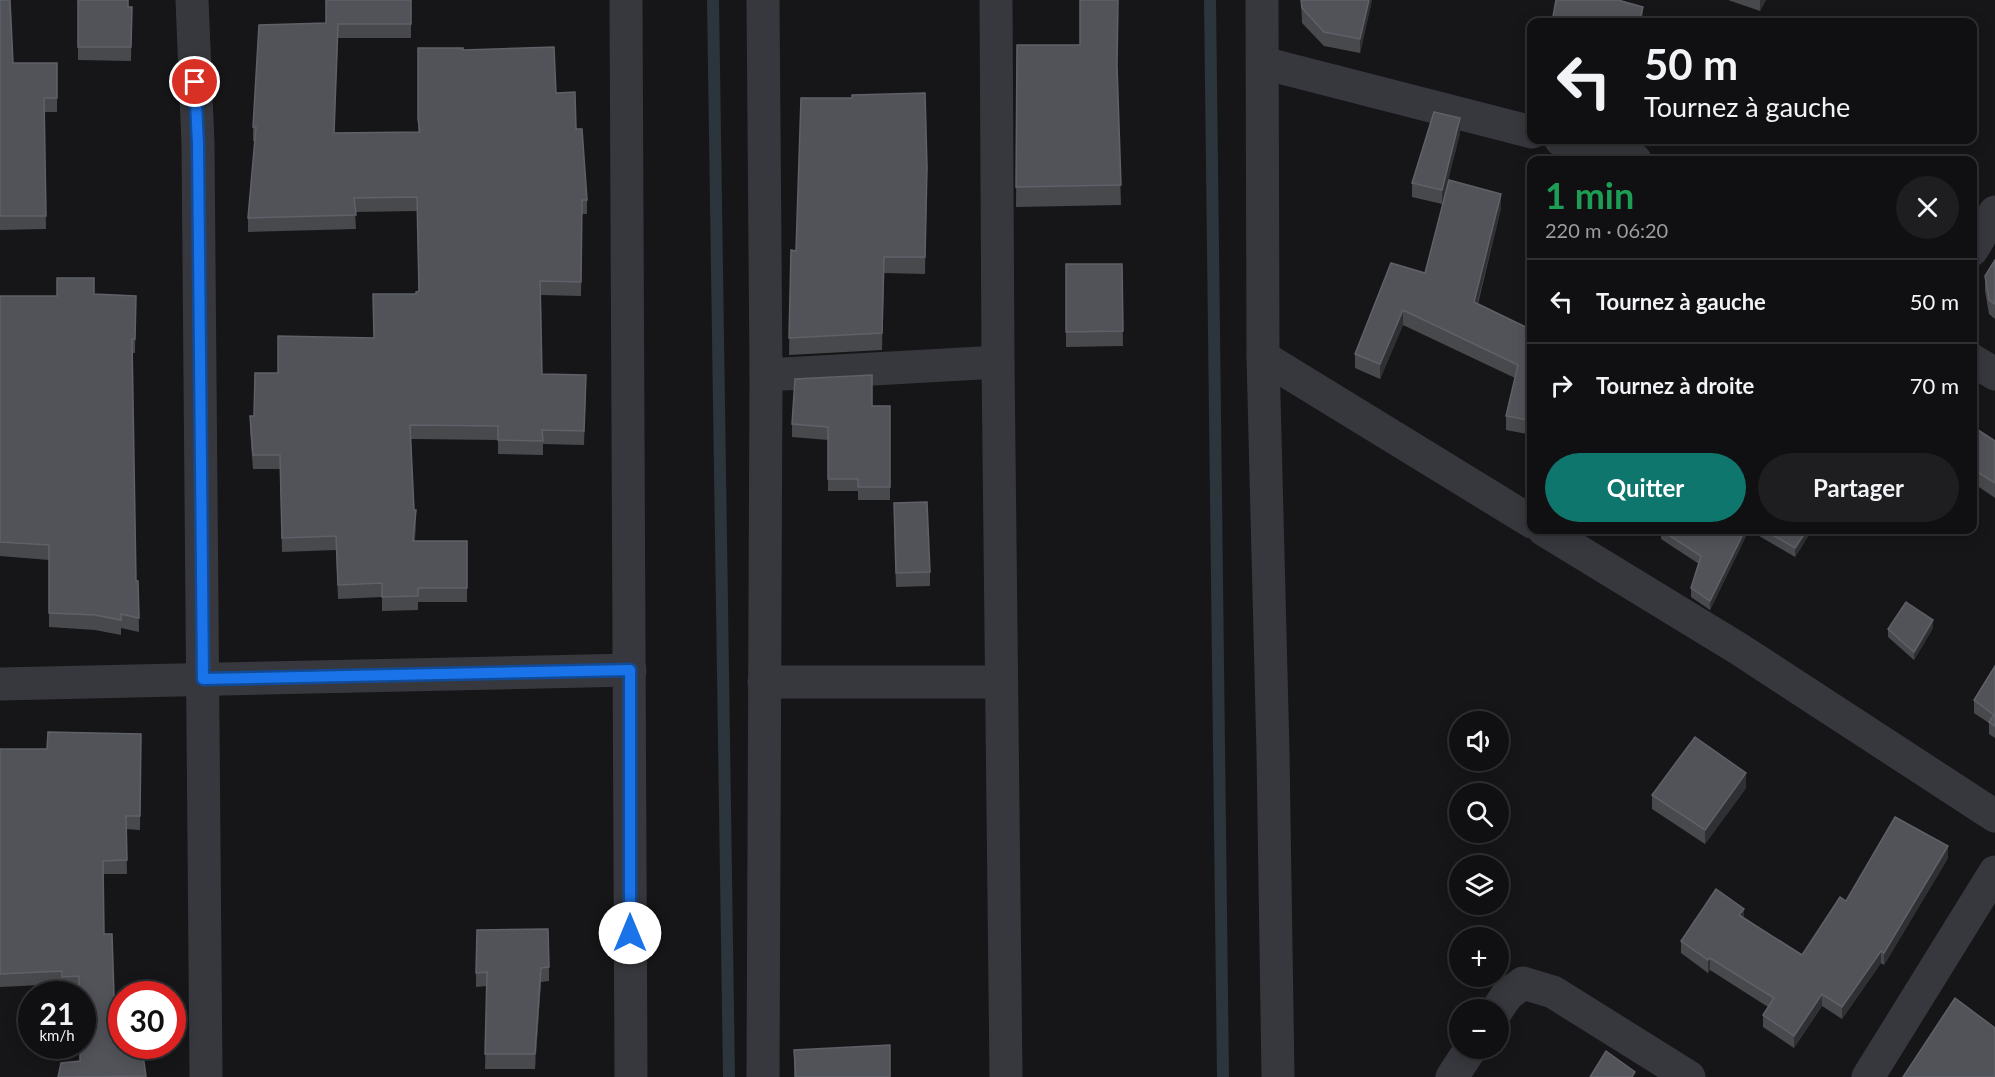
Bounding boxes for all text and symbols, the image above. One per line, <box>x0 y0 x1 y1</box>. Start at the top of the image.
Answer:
text: 50 m <box>1644 39 1738 89</box>
icon: left <box>1545 42 1623 120</box>
pin <box>169 56 220 107</box>
icon: arrive <box>178 65 211 98</box>
text: Tournez à gauche <box>1644 90 1850 123</box>
text: 1 min <box>1545 173 1634 217</box>
button: close <box>1896 176 1959 239</box>
text: 220 m · 06:20 <box>1545 218 1668 242</box>
icon: left <box>1545 285 1578 318</box>
text: Tournez à gauche <box>1596 288 1766 315</box>
text: 50 m <box>1910 288 1959 315</box>
icon: right <box>1545 369 1578 402</box>
text: Tournez à droite <box>1596 372 1754 399</box>
text: 70 m <box>1910 372 1959 399</box>
button: Quitter <box>1545 453 1746 522</box>
button: Partager <box>1758 453 1959 522</box>
map controls <box>1449 711 1509 1059</box>
button: sound <box>1449 711 1509 771</box>
button: search <box>1449 783 1509 843</box>
button: layers <box>1449 855 1509 915</box>
position arrow <box>598 901 662 965</box>
button: + <box>1449 927 1509 987</box>
speed limit sign: 30 <box>108 981 186 1059</box>
text: 21 <box>40 995 74 1031</box>
button: − <box>1449 999 1509 1059</box>
text: km/h <box>39 1026 75 1044</box>

